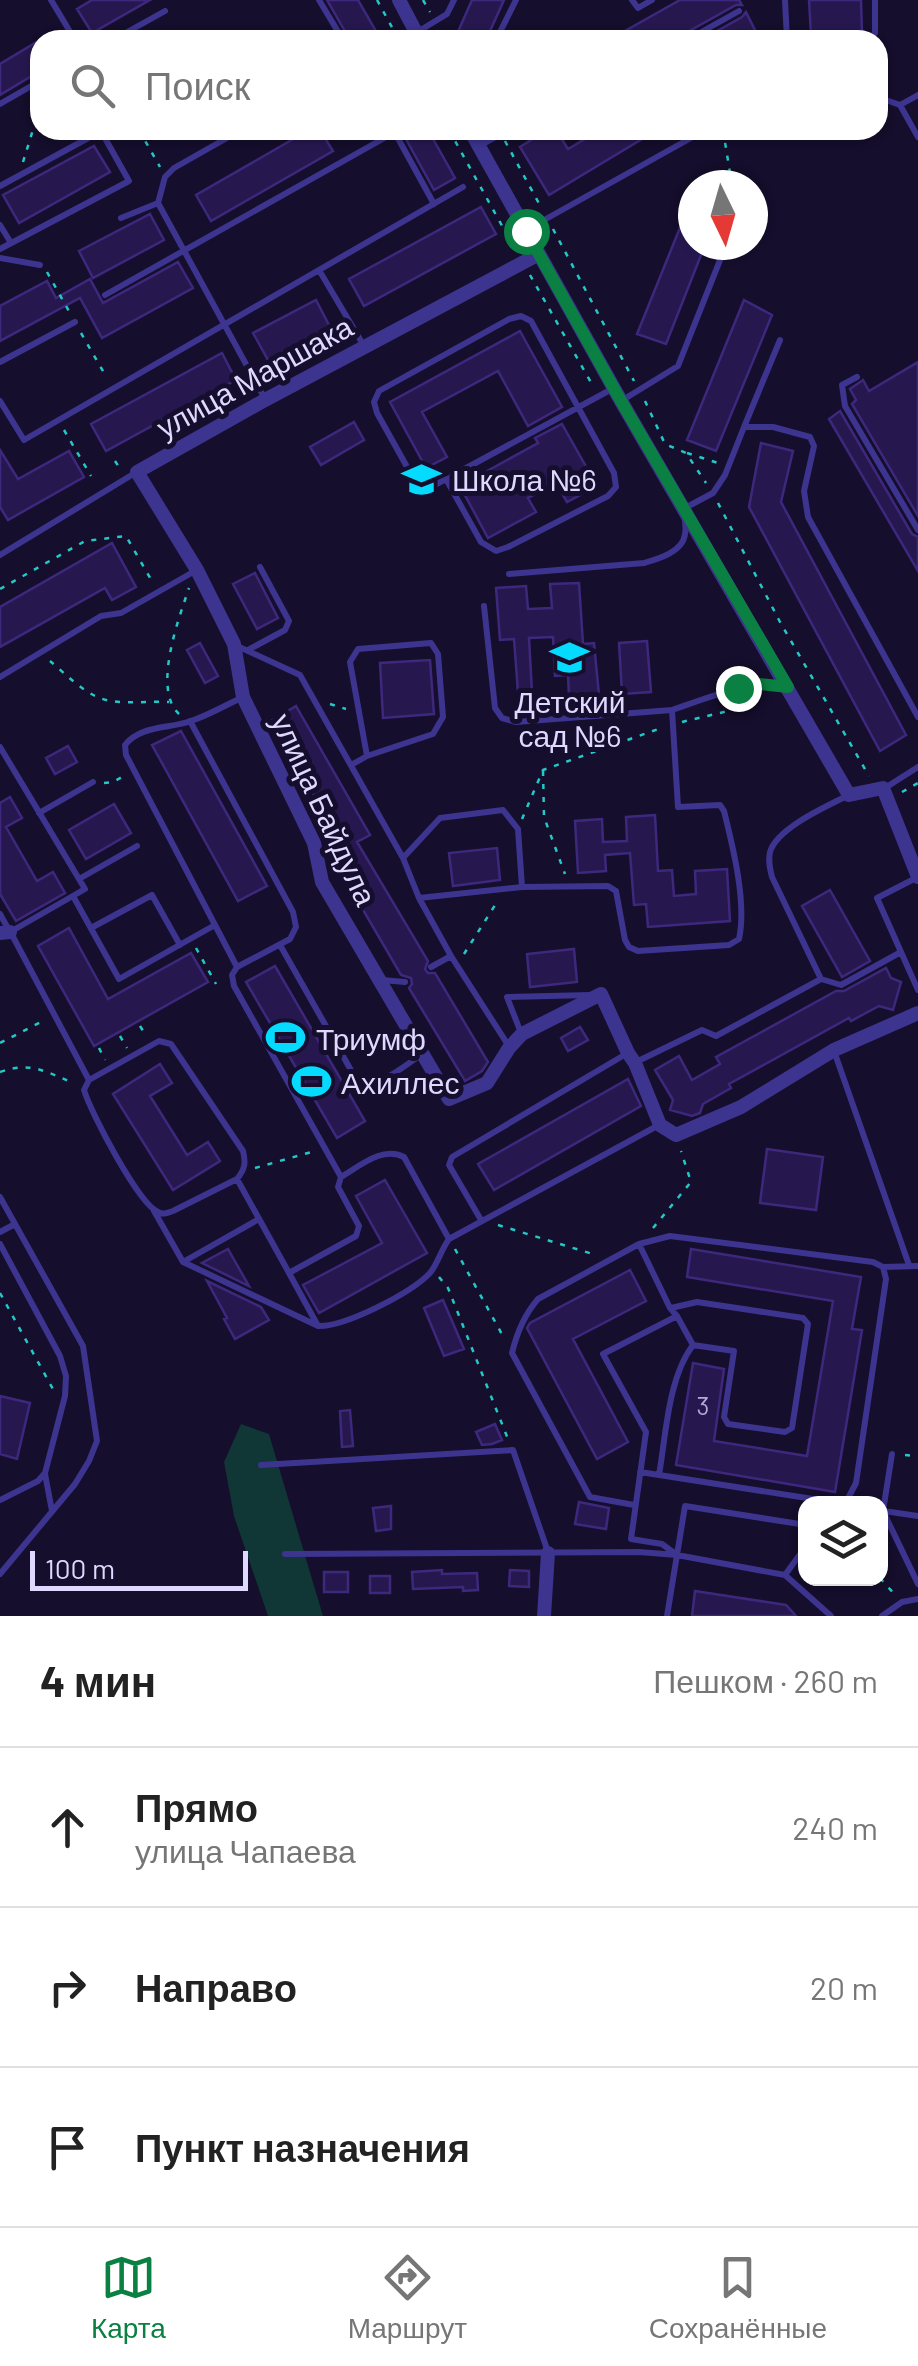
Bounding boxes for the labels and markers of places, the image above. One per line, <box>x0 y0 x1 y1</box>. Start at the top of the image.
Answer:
school or university icon: Школа №6 <box>401 458 443 500</box>
place label: Школа №6 <box>452 461 597 497</box>
school or university icon: Детский сад №6 <box>549 636 591 678</box>
place label: Детский сад №6 <box>514 683 626 753</box>
sports icon: Триумф <box>265 1017 307 1059</box>
place label: Триумф <box>316 1020 426 1056</box>
sports icon: Ахиллес <box>290 1061 332 1103</box>
place label: Ахиллес <box>341 1064 459 1100</box>

